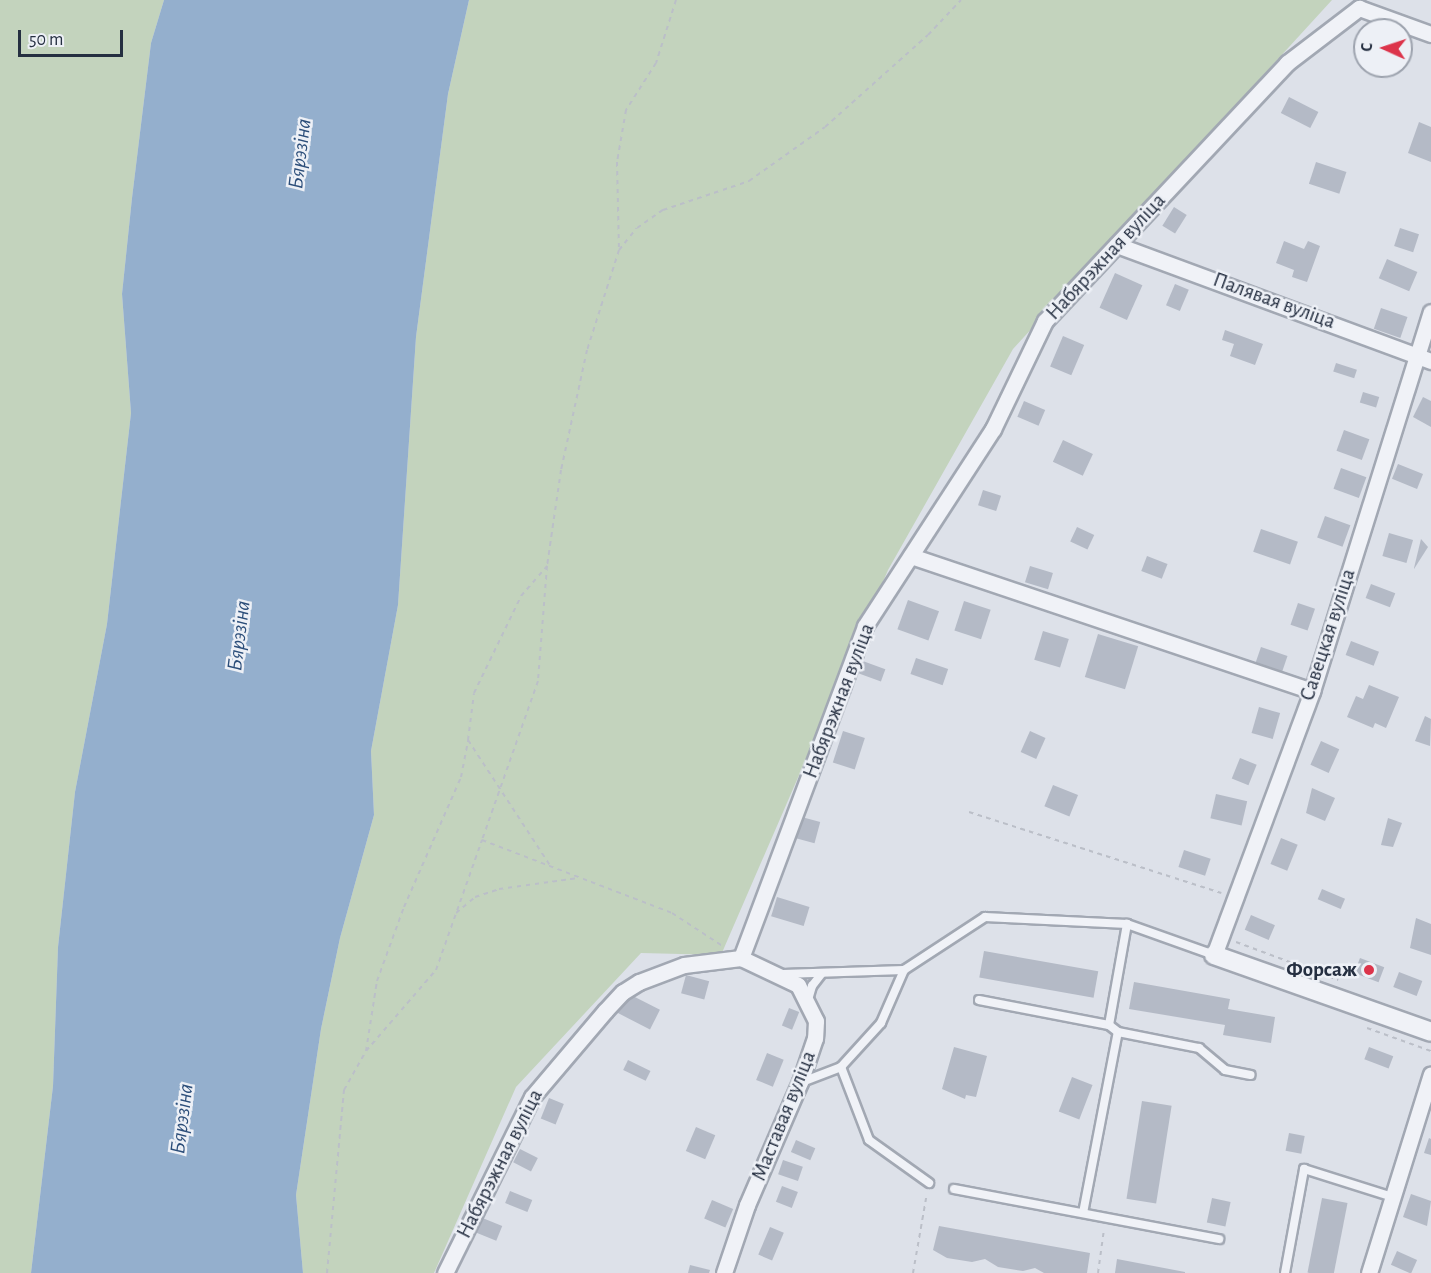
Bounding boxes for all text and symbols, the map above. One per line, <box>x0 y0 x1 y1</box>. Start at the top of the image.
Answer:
scale bar <box>21 18 126 56</box>
north arrow <box>1353 18 1413 78</box>
text: 50 m <box>29 31 63 49</box>
text: С <box>1359 42 1375 52</box>
water label: Бярэзіна <box>283 117 317 191</box>
street label: Набярэжная вуліца <box>1041 188 1171 326</box>
street label: Палявая вуліца <box>1209 267 1339 335</box>
street label: Савецкая вуліца <box>1295 566 1361 704</box>
water label: Бярэзіна <box>222 599 256 673</box>
street label: Набярэжная вуліца <box>798 620 880 782</box>
place label: Форсаж <box>1286 957 1357 983</box>
marker: Форсаж <box>1362 963 1376 977</box>
street label: Маставая вуліца <box>746 1047 822 1185</box>
water label: Бярэзіна <box>165 1082 199 1156</box>
street label: Набярэжная вуліца <box>452 1085 548 1243</box>

